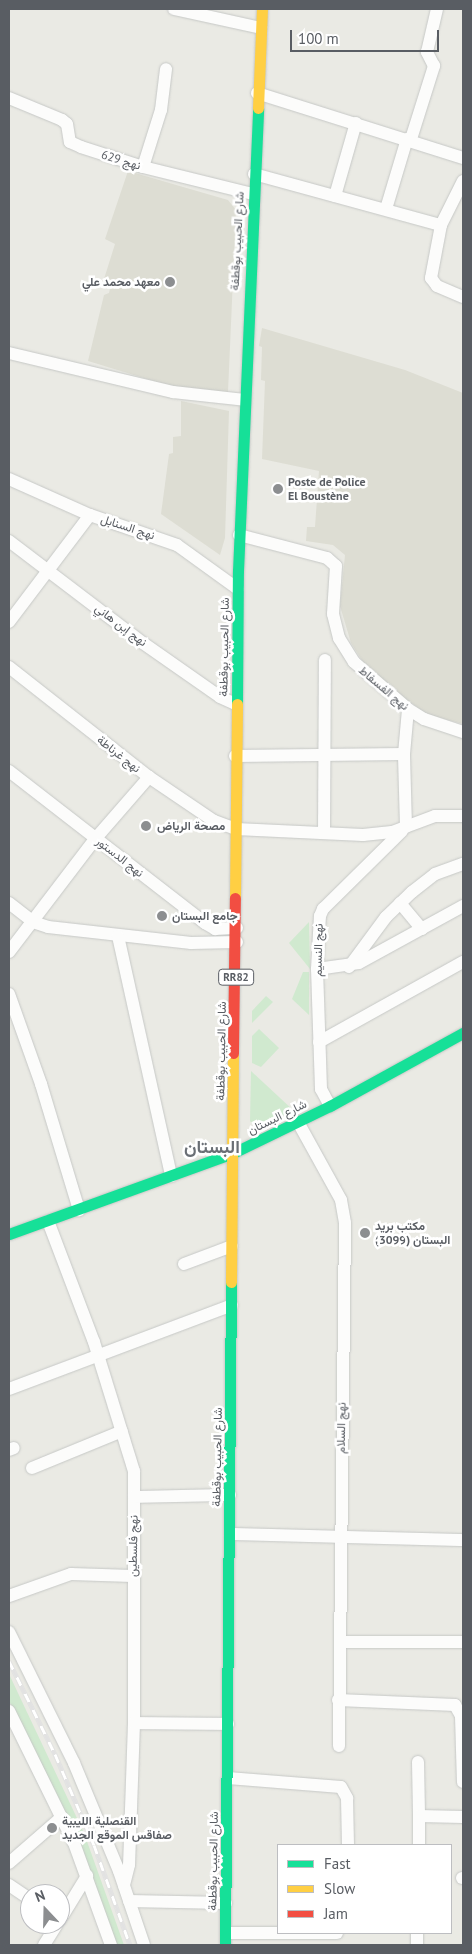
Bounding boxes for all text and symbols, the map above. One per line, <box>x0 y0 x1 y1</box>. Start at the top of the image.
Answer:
scale bar <box>292 20 441 52</box>
text: 100 m <box>298 29 339 48</box>
street label: نهج 629 <box>100 147 142 173</box>
street label: شارع الحبيب بوقطفة <box>227 191 247 291</box>
place label: معهد محمد علي <box>82 275 160 289</box>
marker: معهد محمد علي <box>164 276 176 288</box>
place label: Poste de Police El Boustène <box>288 475 366 503</box>
marker: Poste de Police El Boustène <box>272 483 284 495</box>
street label: نهج السنابل <box>99 512 157 542</box>
street label: شارع الحبيب بوقطفة <box>216 597 232 697</box>
street label: نهج إبن هاني <box>92 601 150 649</box>
street label: نهج الفسفاط <box>356 663 412 713</box>
street label: نهج غرناطة <box>94 732 144 776</box>
marker: مصحة الرياض <box>139 819 153 833</box>
place label: مصحة الرياض <box>157 819 225 833</box>
street label: نهج الدستور <box>93 834 147 880</box>
place label: جامع البستان <box>172 909 238 923</box>
marker: جامع البستان <box>156 910 168 922</box>
street label: نهج النسيم <box>310 923 326 977</box>
road number: RR82 <box>217 969 255 986</box>
street label: شارع الحبيب بوقطفة <box>213 1001 229 1101</box>
street label: شارع البستان <box>245 1097 309 1137</box>
district label: البستان <box>184 1136 240 1158</box>
place label: مكتب بريد البستان (3099) <box>375 1219 450 1247</box>
marker: مكتب بريد البستان (3099) <box>359 1227 371 1239</box>
street label: نهج السلام <box>333 1402 349 1454</box>
street label: شارع الحبيب بوقطفة <box>209 1407 225 1507</box>
street label: نهج فلسطين <box>125 1515 141 1577</box>
street label: شارع الحبيب بوقطفة <box>205 1811 221 1911</box>
place label: القنصلية الليبية صفاقس الموقع الجديد <box>62 1814 172 1842</box>
marker: القنصلية الليبية صفاقس الموقع الجديد <box>46 1822 58 1834</box>
legend <box>277 1844 452 1934</box>
text: Fast <box>324 1854 351 1873</box>
text: Slow <box>324 1879 355 1898</box>
north arrow <box>20 1884 70 1934</box>
text: N <box>32 1886 47 1906</box>
text: Jam <box>324 1904 348 1923</box>

